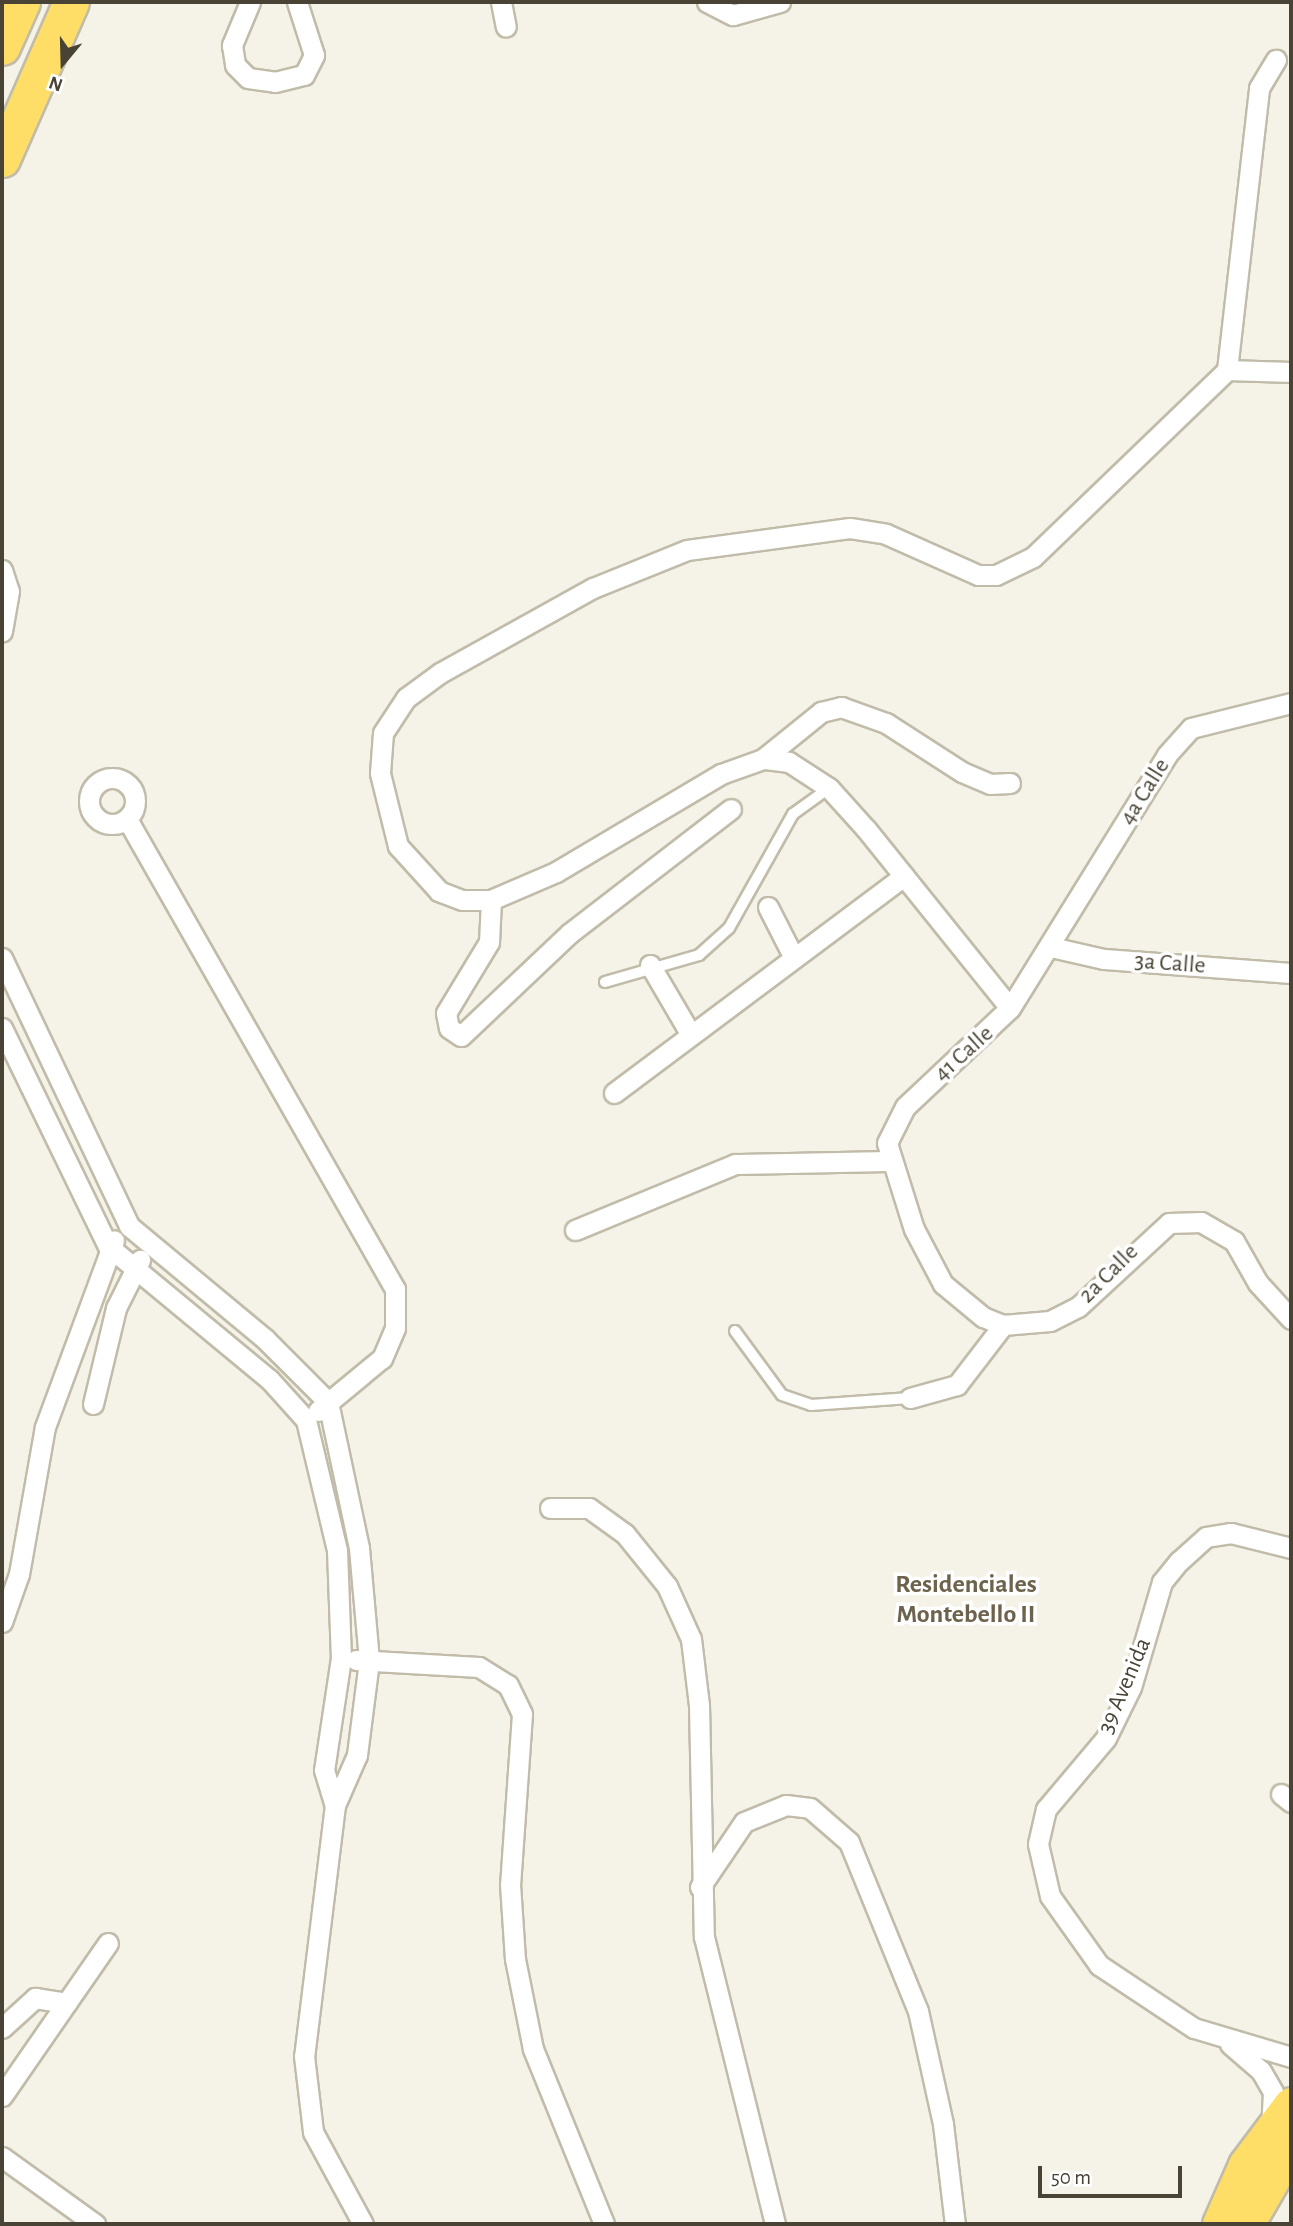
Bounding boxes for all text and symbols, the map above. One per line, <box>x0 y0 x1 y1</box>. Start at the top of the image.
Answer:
north arrow <box>28 28 98 98</box>
text: N <box>47 72 65 94</box>
street label: 4a Calle <box>1113 753 1177 831</box>
street label: 3a Calle <box>1133 947 1207 981</box>
street label: 41 Calle <box>928 1020 1000 1088</box>
street label: 2a Calle <box>1073 1238 1145 1310</box>
district label: Residenciales Montebello II <box>895 1569 1037 1630</box>
street label: 39 Avenida <box>1092 1634 1158 1738</box>
scale bar <box>1041 2152 1184 2196</box>
text: 50 m <box>1051 2167 1091 2188</box>

